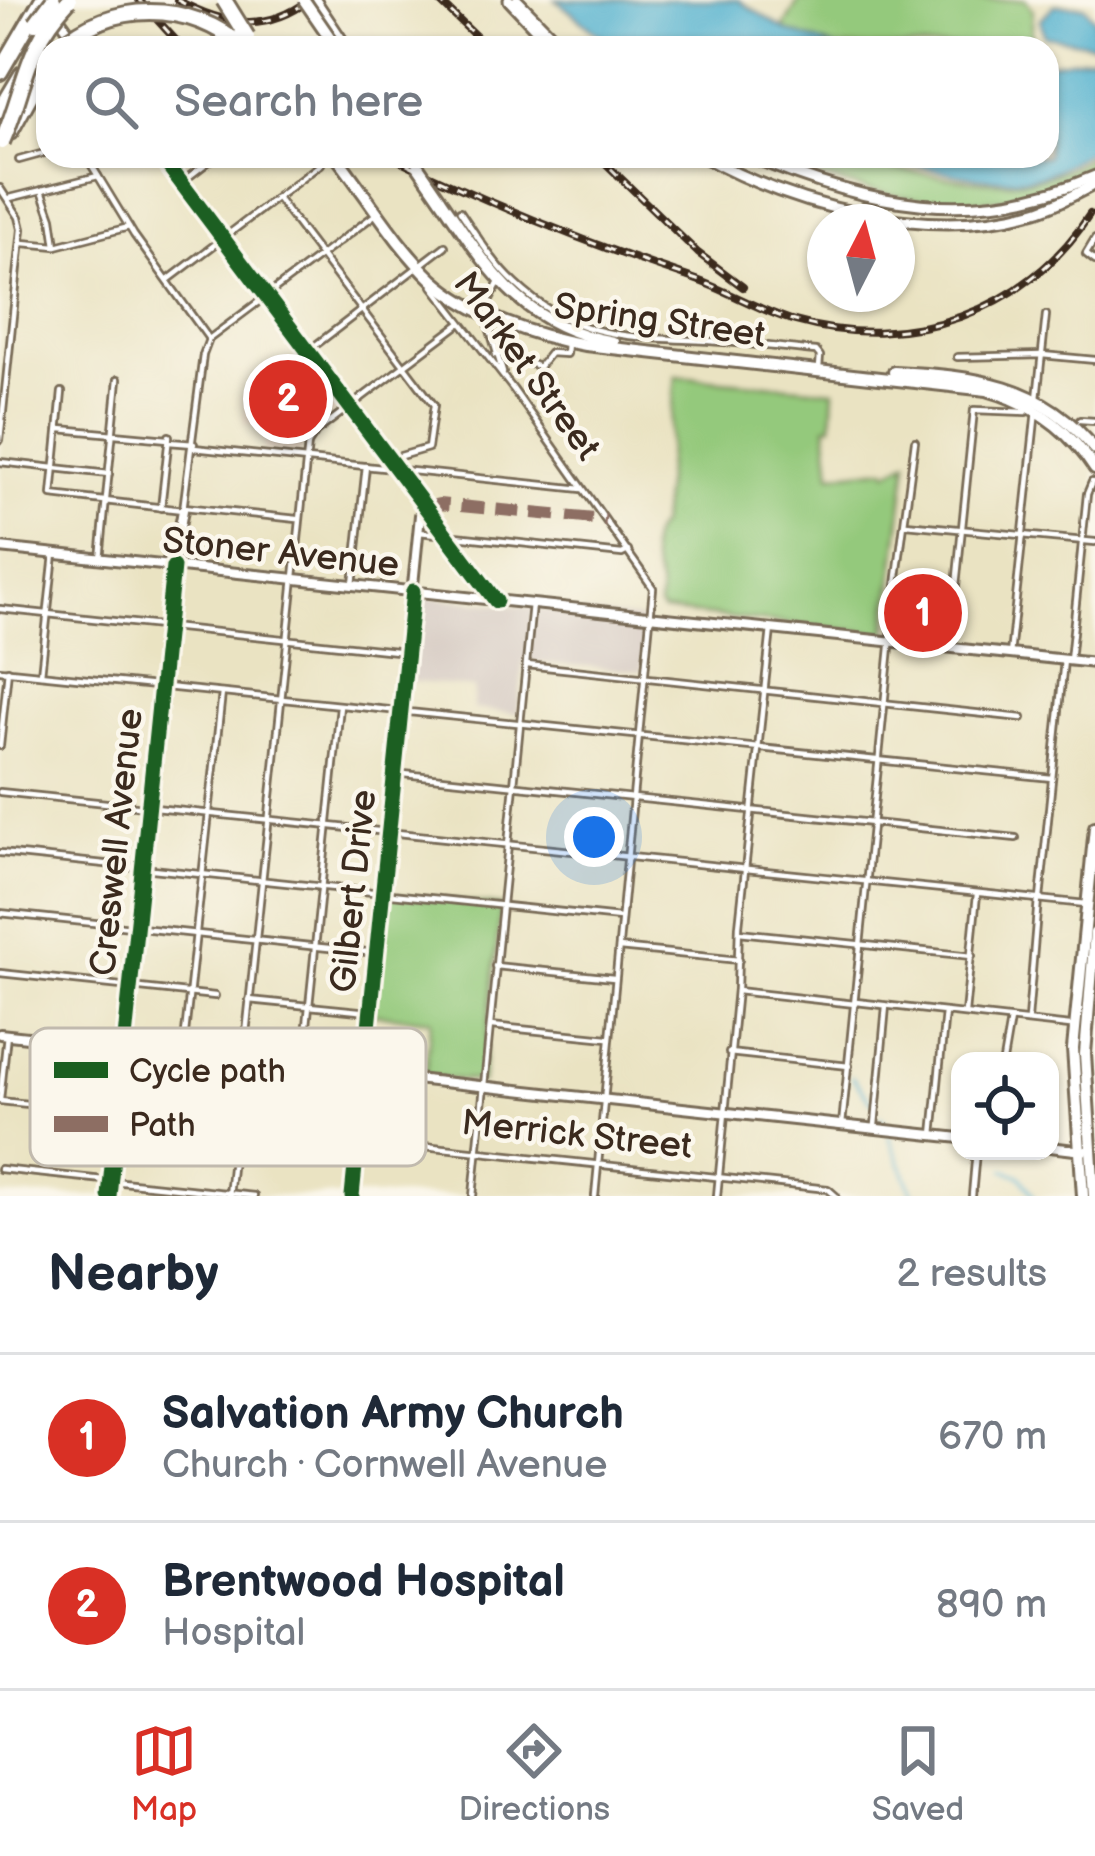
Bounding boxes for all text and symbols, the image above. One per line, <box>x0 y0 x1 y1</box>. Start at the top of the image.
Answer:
search box <box>36 36 1059 168</box>
icon: search <box>78 69 144 135</box>
text: Search here <box>174 75 423 130</box>
north arrow <box>807 204 915 312</box>
street label: Market Street <box>443 264 609 469</box>
street label: Spring Street <box>551 285 768 358</box>
pin: 2 <box>249 354 327 444</box>
street label: Stoner Avenue <box>160 520 401 587</box>
pin: 1 <box>884 568 962 658</box>
street label: Creswell Avenue <box>82 706 153 978</box>
street label: Gilbert Drive <box>322 788 387 995</box>
your location <box>564 807 624 867</box>
legend <box>30 1028 426 1166</box>
text: Cycle path <box>129 1052 286 1092</box>
map controls <box>951 1052 1059 1160</box>
button: locate <box>951 1052 1059 1160</box>
street label: Merrick Street <box>459 1102 694 1169</box>
text: Path <box>129 1106 196 1146</box>
text: Nearby <box>48 1244 219 1305</box>
text: 2 results <box>896 1251 1047 1298</box>
text: Salvation Army Church <box>162 1387 624 1442</box>
text: 1 <box>79 1414 95 1461</box>
text: 670 m <box>938 1414 1047 1461</box>
text: Church · Cornwell Avenue <box>162 1442 607 1489</box>
text: Brentwood Hospital <box>162 1555 565 1610</box>
text: 2 <box>75 1582 99 1629</box>
text: 890 m <box>936 1582 1047 1629</box>
text: Hospital <box>162 1610 305 1657</box>
tab: Map <box>131 1718 197 1830</box>
tab: Directions <box>458 1718 610 1830</box>
tab: Saved <box>872 1718 964 1830</box>

